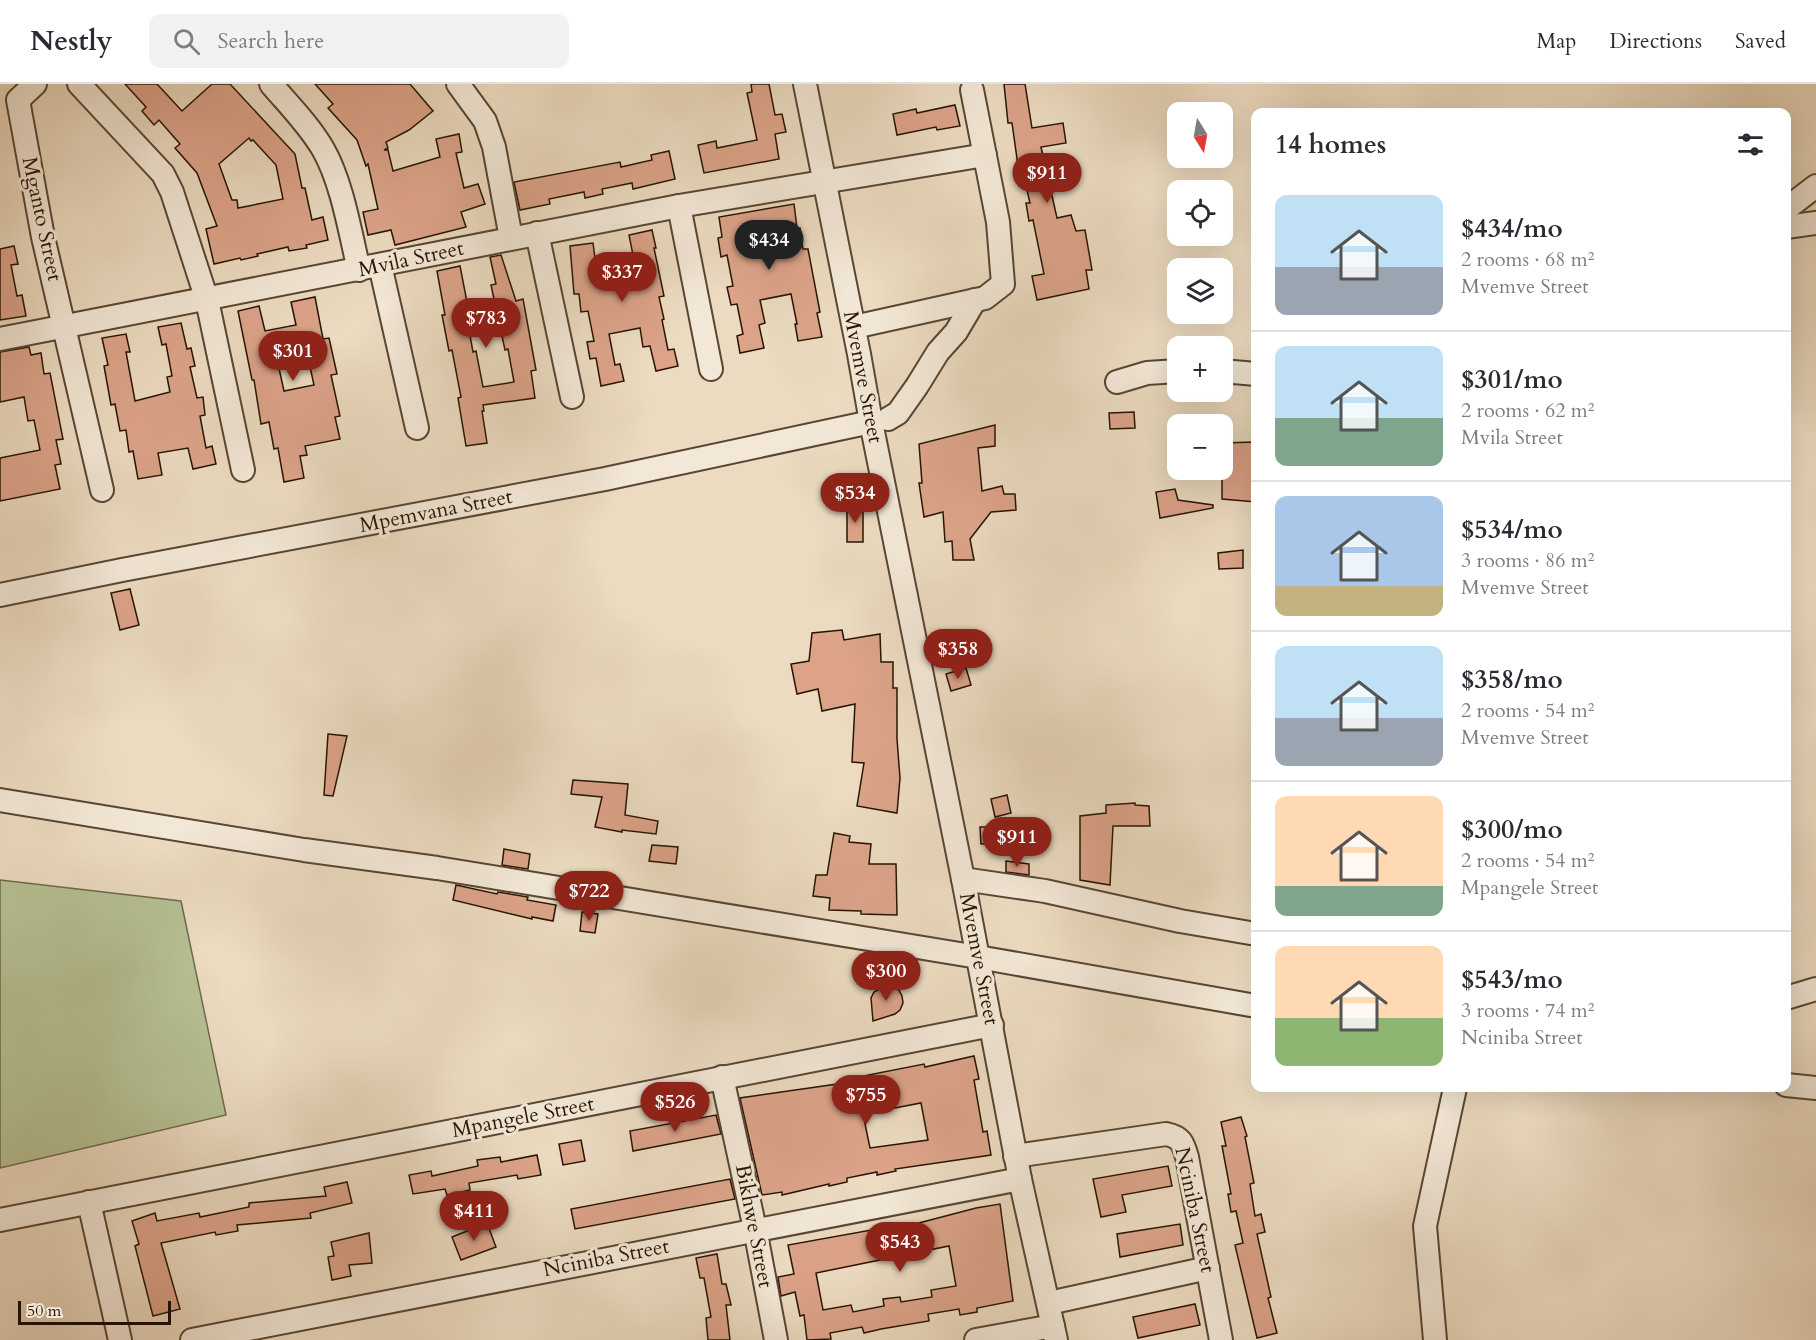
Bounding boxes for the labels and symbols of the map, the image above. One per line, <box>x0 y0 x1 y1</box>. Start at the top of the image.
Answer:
north arrow <box>1167 102 1233 168</box>
pin: $911 <box>1011 153 1083 204</box>
street label: Mganto Street <box>15 154 69 284</box>
pin: $434 <box>733 220 805 271</box>
street label: Mvila Street <box>356 234 467 284</box>
pin: $337 <box>586 252 658 303</box>
pin: $783 <box>450 298 522 349</box>
street label: Mvemve Street <box>836 308 890 446</box>
pin: $301 <box>257 331 329 382</box>
pin: $534 <box>819 473 891 524</box>
street label: Mpemvana Street <box>357 482 515 540</box>
pin: $358 <box>922 629 994 680</box>
pin: $911 <box>981 817 1053 868</box>
pin: $722 <box>553 871 625 922</box>
street label: Mvemve Street <box>952 890 1006 1028</box>
pin: $300 <box>850 951 922 1002</box>
pin: $755 <box>830 1075 902 1126</box>
pin: $526 <box>639 1082 711 1133</box>
street label: Mpangele Street <box>449 1089 597 1145</box>
street label: Nciniba Street <box>1168 1145 1223 1276</box>
street label: Bikhwe Street <box>728 1162 780 1291</box>
pin: $411 <box>438 1191 510 1242</box>
pin: $543 <box>864 1222 936 1273</box>
street label: Nciniba Street <box>541 1232 672 1284</box>
scale bar <box>18 1298 171 1326</box>

